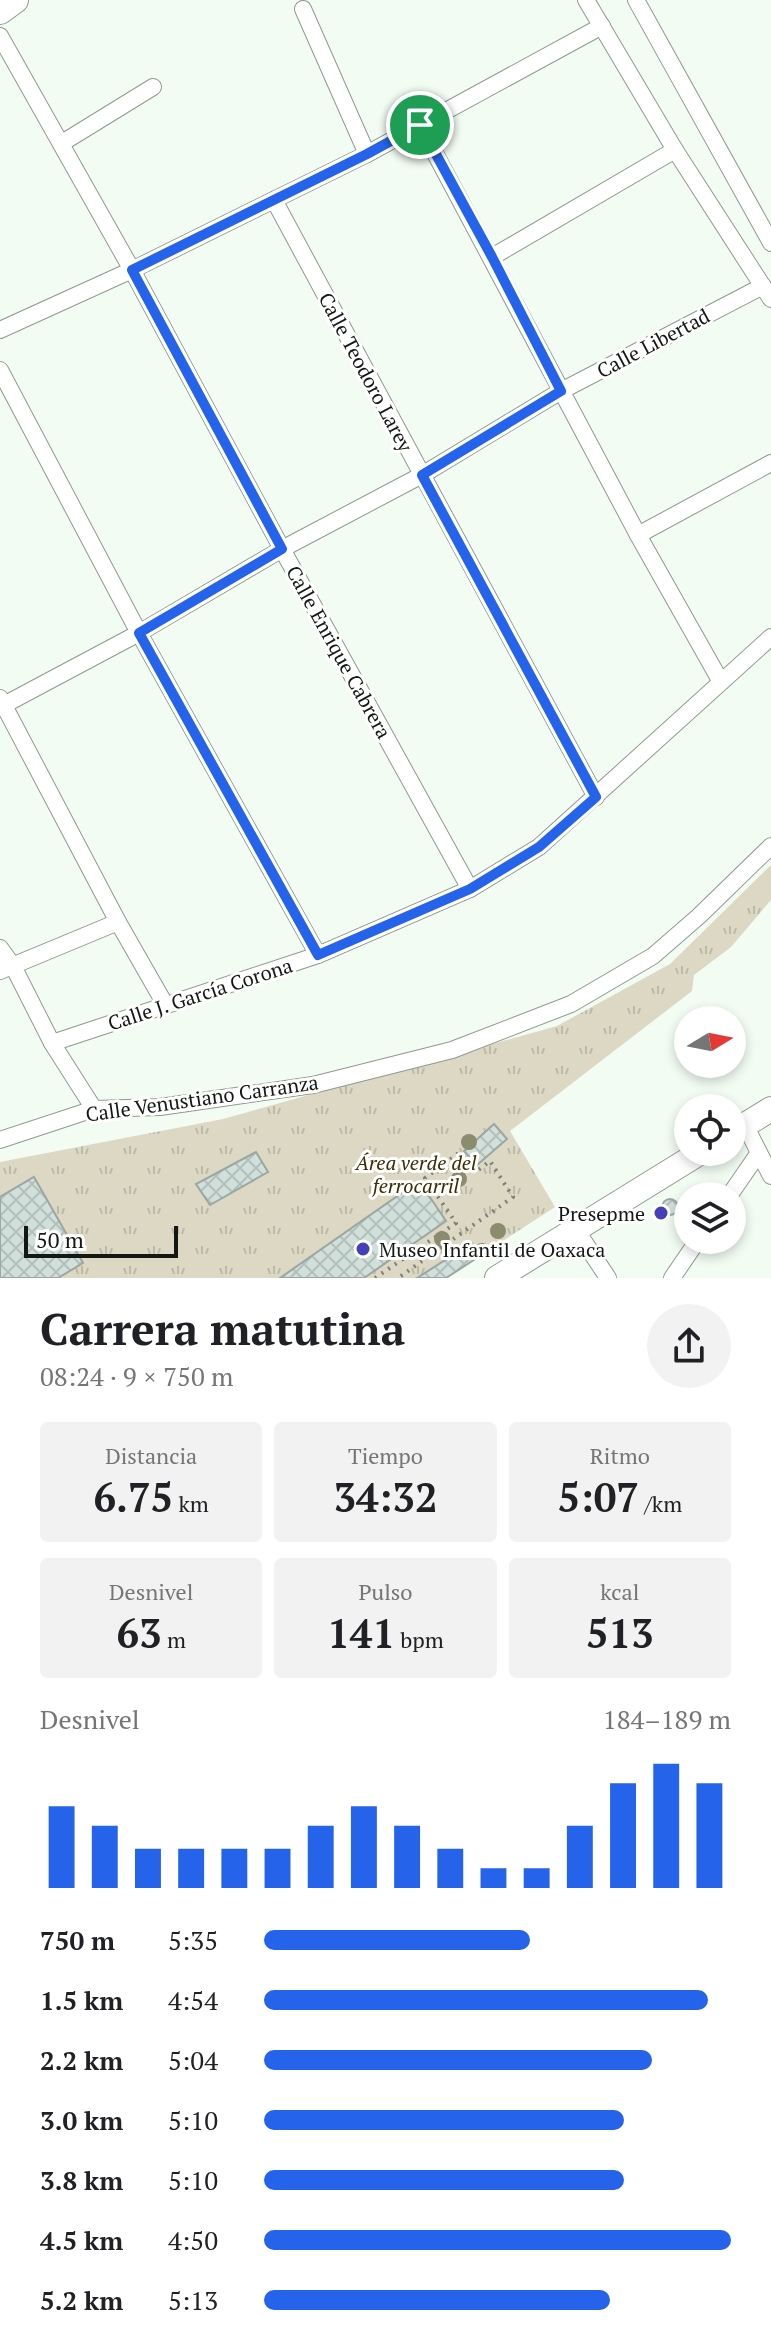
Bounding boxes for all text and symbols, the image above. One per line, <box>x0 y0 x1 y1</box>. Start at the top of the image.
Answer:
pin <box>386 91 454 159</box>
icon: arrive <box>398 103 442 147</box>
street label: Calle Teodoro Larey <box>313 288 420 457</box>
street label: Calle Libertad <box>592 302 714 384</box>
street label: Calle Enrique Cabrera <box>280 561 398 743</box>
street label: Calle J. García Corona <box>104 951 296 1037</box>
north arrow <box>674 1006 746 1078</box>
map controls <box>674 1006 746 1254</box>
street label: Calle Venustiano Carranza <box>84 1068 320 1128</box>
button: locate <box>674 1094 746 1166</box>
park label: Área verde del ferrocarril <box>355 1149 477 1199</box>
button: layers <box>674 1182 746 1254</box>
place label: Presepme <box>558 1200 645 1227</box>
marker: Presepme <box>652 1204 670 1222</box>
scale bar <box>24 1222 178 1258</box>
text: 50 m <box>36 1225 84 1254</box>
place label: Museo Infantil de Oaxaca <box>379 1236 605 1263</box>
marker: Museo Infantil de Oaxaca <box>354 1240 372 1258</box>
text: Carrera matutina <box>40 1299 405 1358</box>
button: share <box>647 1304 731 1388</box>
text: 08:24 · 9 × 750 m <box>40 1359 234 1393</box>
text: Distancia <box>105 1441 197 1470</box>
text: Tiempo <box>348 1441 423 1470</box>
text: Ritmo <box>590 1441 650 1470</box>
text: 6.75 <box>94 1470 173 1523</box>
text: 34:32 <box>333 1470 438 1523</box>
text: 5:07 <box>557 1470 639 1523</box>
text: km <box>173 1489 209 1518</box>
text: /km <box>639 1489 682 1518</box>
text: Desnivel <box>109 1577 193 1606</box>
text: Pulso <box>358 1577 413 1606</box>
text: kcal <box>600 1577 639 1606</box>
text: 63 <box>116 1606 162 1659</box>
text: 141 <box>327 1606 395 1659</box>
text: 513 <box>586 1606 654 1659</box>
text: m <box>162 1625 186 1654</box>
text: bpm <box>395 1625 444 1654</box>
text: Desnivel <box>40 1702 140 1736</box>
text: 184–189 m <box>603 1702 731 1736</box>
text: 750 m <box>40 1923 115 1957</box>
text: 5:35 <box>168 1923 218 1957</box>
text: 1.5 km <box>40 1983 123 2017</box>
text: 4:54 <box>168 1983 218 2017</box>
text: 2.2 km <box>40 2043 123 2077</box>
text: 5:04 <box>168 2043 218 2077</box>
text: 3.0 km <box>40 2103 123 2137</box>
text: 5:10 <box>168 2103 218 2137</box>
text: 3.8 km <box>40 2163 123 2197</box>
text: 5:10 <box>168 2163 218 2197</box>
text: 4.5 km <box>40 2223 123 2257</box>
text: 4:50 <box>168 2223 218 2257</box>
text: 5.2 km <box>40 2283 123 2317</box>
text: 5:13 <box>168 2283 218 2317</box>

